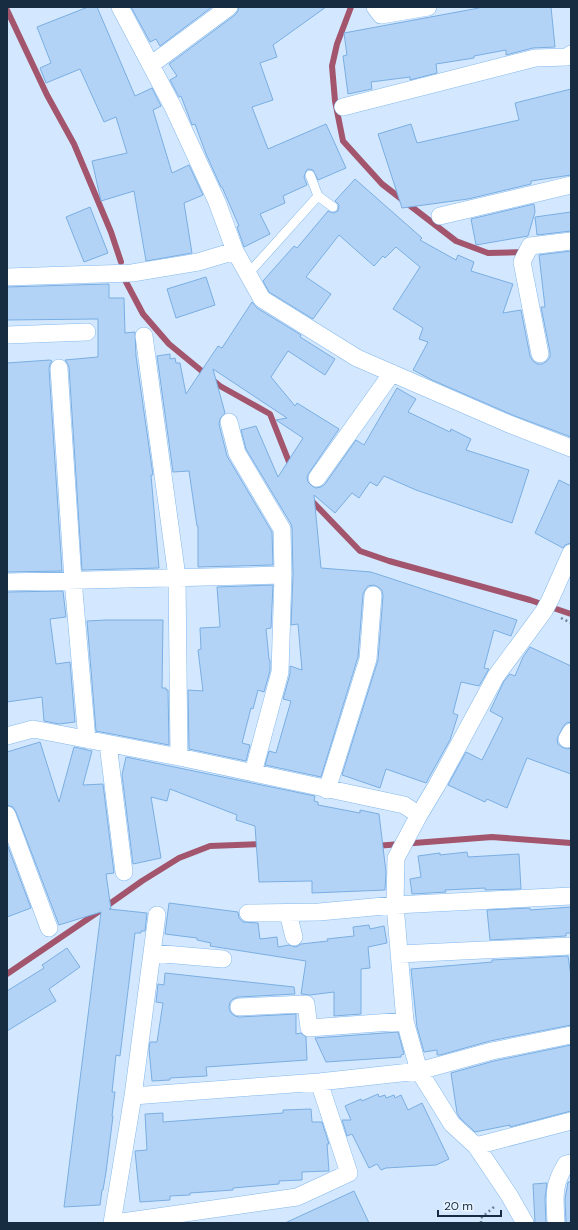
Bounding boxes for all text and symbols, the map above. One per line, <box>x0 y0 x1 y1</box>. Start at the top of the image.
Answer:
scale bar <box>438 1192 501 1218</box>
text: 20 m <box>444 1198 473 1214</box>

